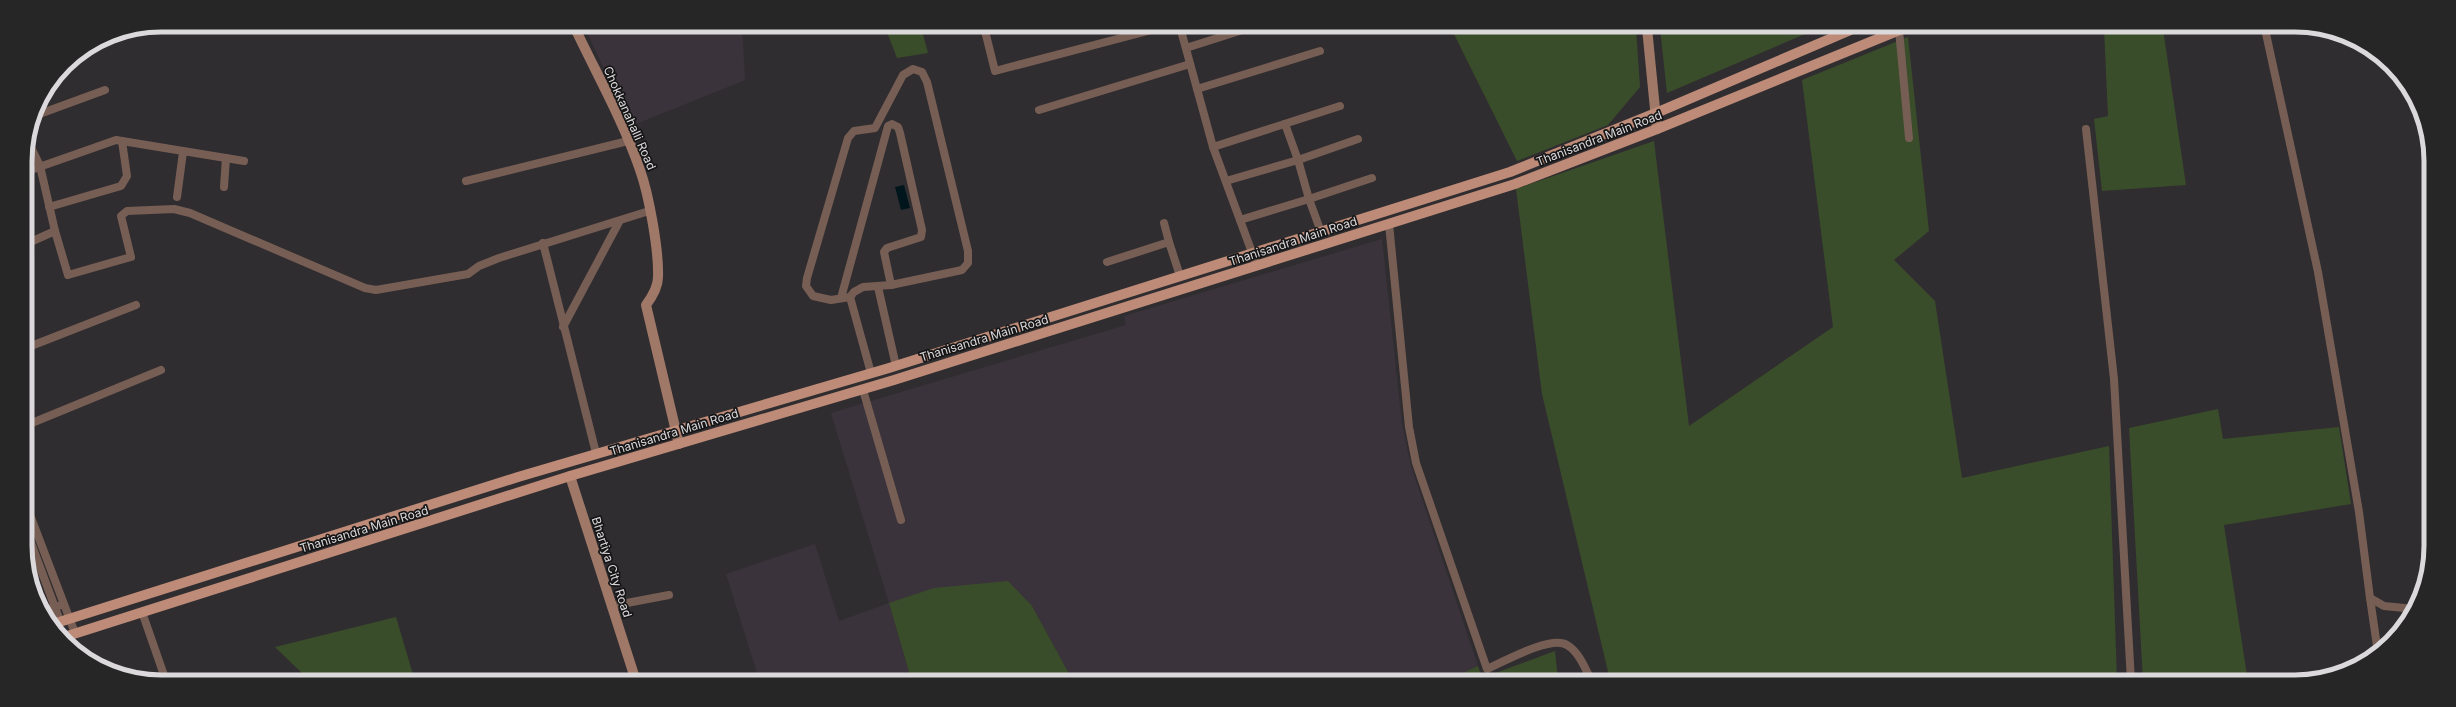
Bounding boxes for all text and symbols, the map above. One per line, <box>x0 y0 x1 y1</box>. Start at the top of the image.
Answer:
street label: Chokkanahalli Road <box>600 64 660 172</box>
street label: Thanisandra Main Road <box>1534 107 1664 169</box>
street label: Thanisandra Main Road <box>1227 213 1359 269</box>
street label: Thanisandra Main Road <box>918 311 1050 365</box>
street label: Thanisandra Main Road <box>608 405 740 459</box>
street label: Thanisandra Main Road <box>298 502 430 556</box>
street label: Bhartiya City Road <box>589 515 635 619</box>

